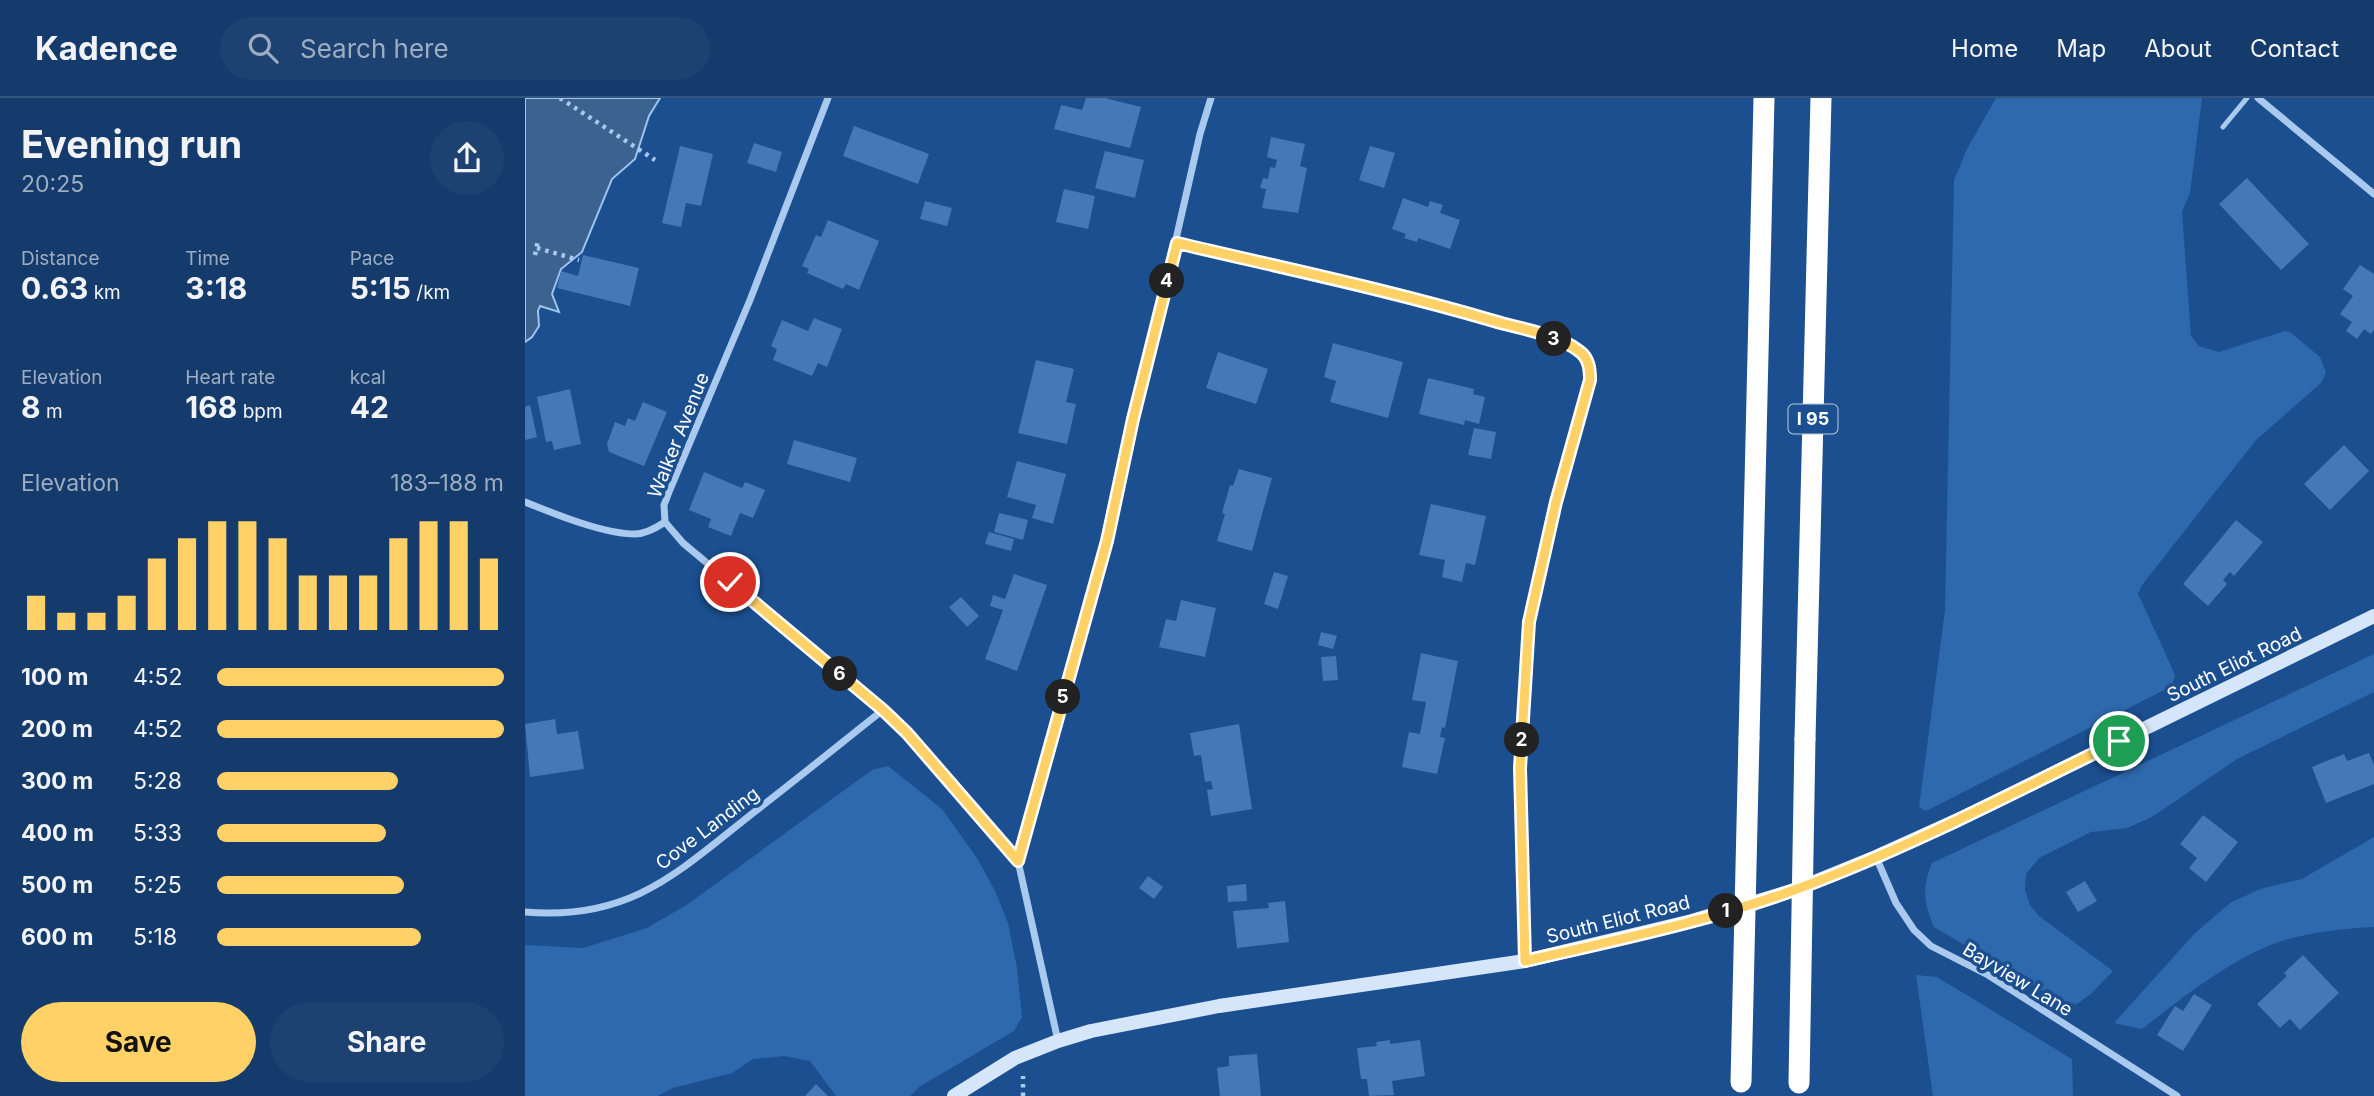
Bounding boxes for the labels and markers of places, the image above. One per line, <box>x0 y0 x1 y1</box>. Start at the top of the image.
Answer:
pin: 4 <box>1149 264 1185 298</box>
pin: 3 <box>1537 322 1571 356</box>
pin <box>700 552 760 612</box>
pin: 6 <box>823 656 857 692</box>
pin: 5 <box>1045 680 1081 714</box>
pin <box>2089 711 2149 771</box>
pin: 2 <box>1504 722 1539 758</box>
pin: 1 <box>1709 894 1743 928</box>

